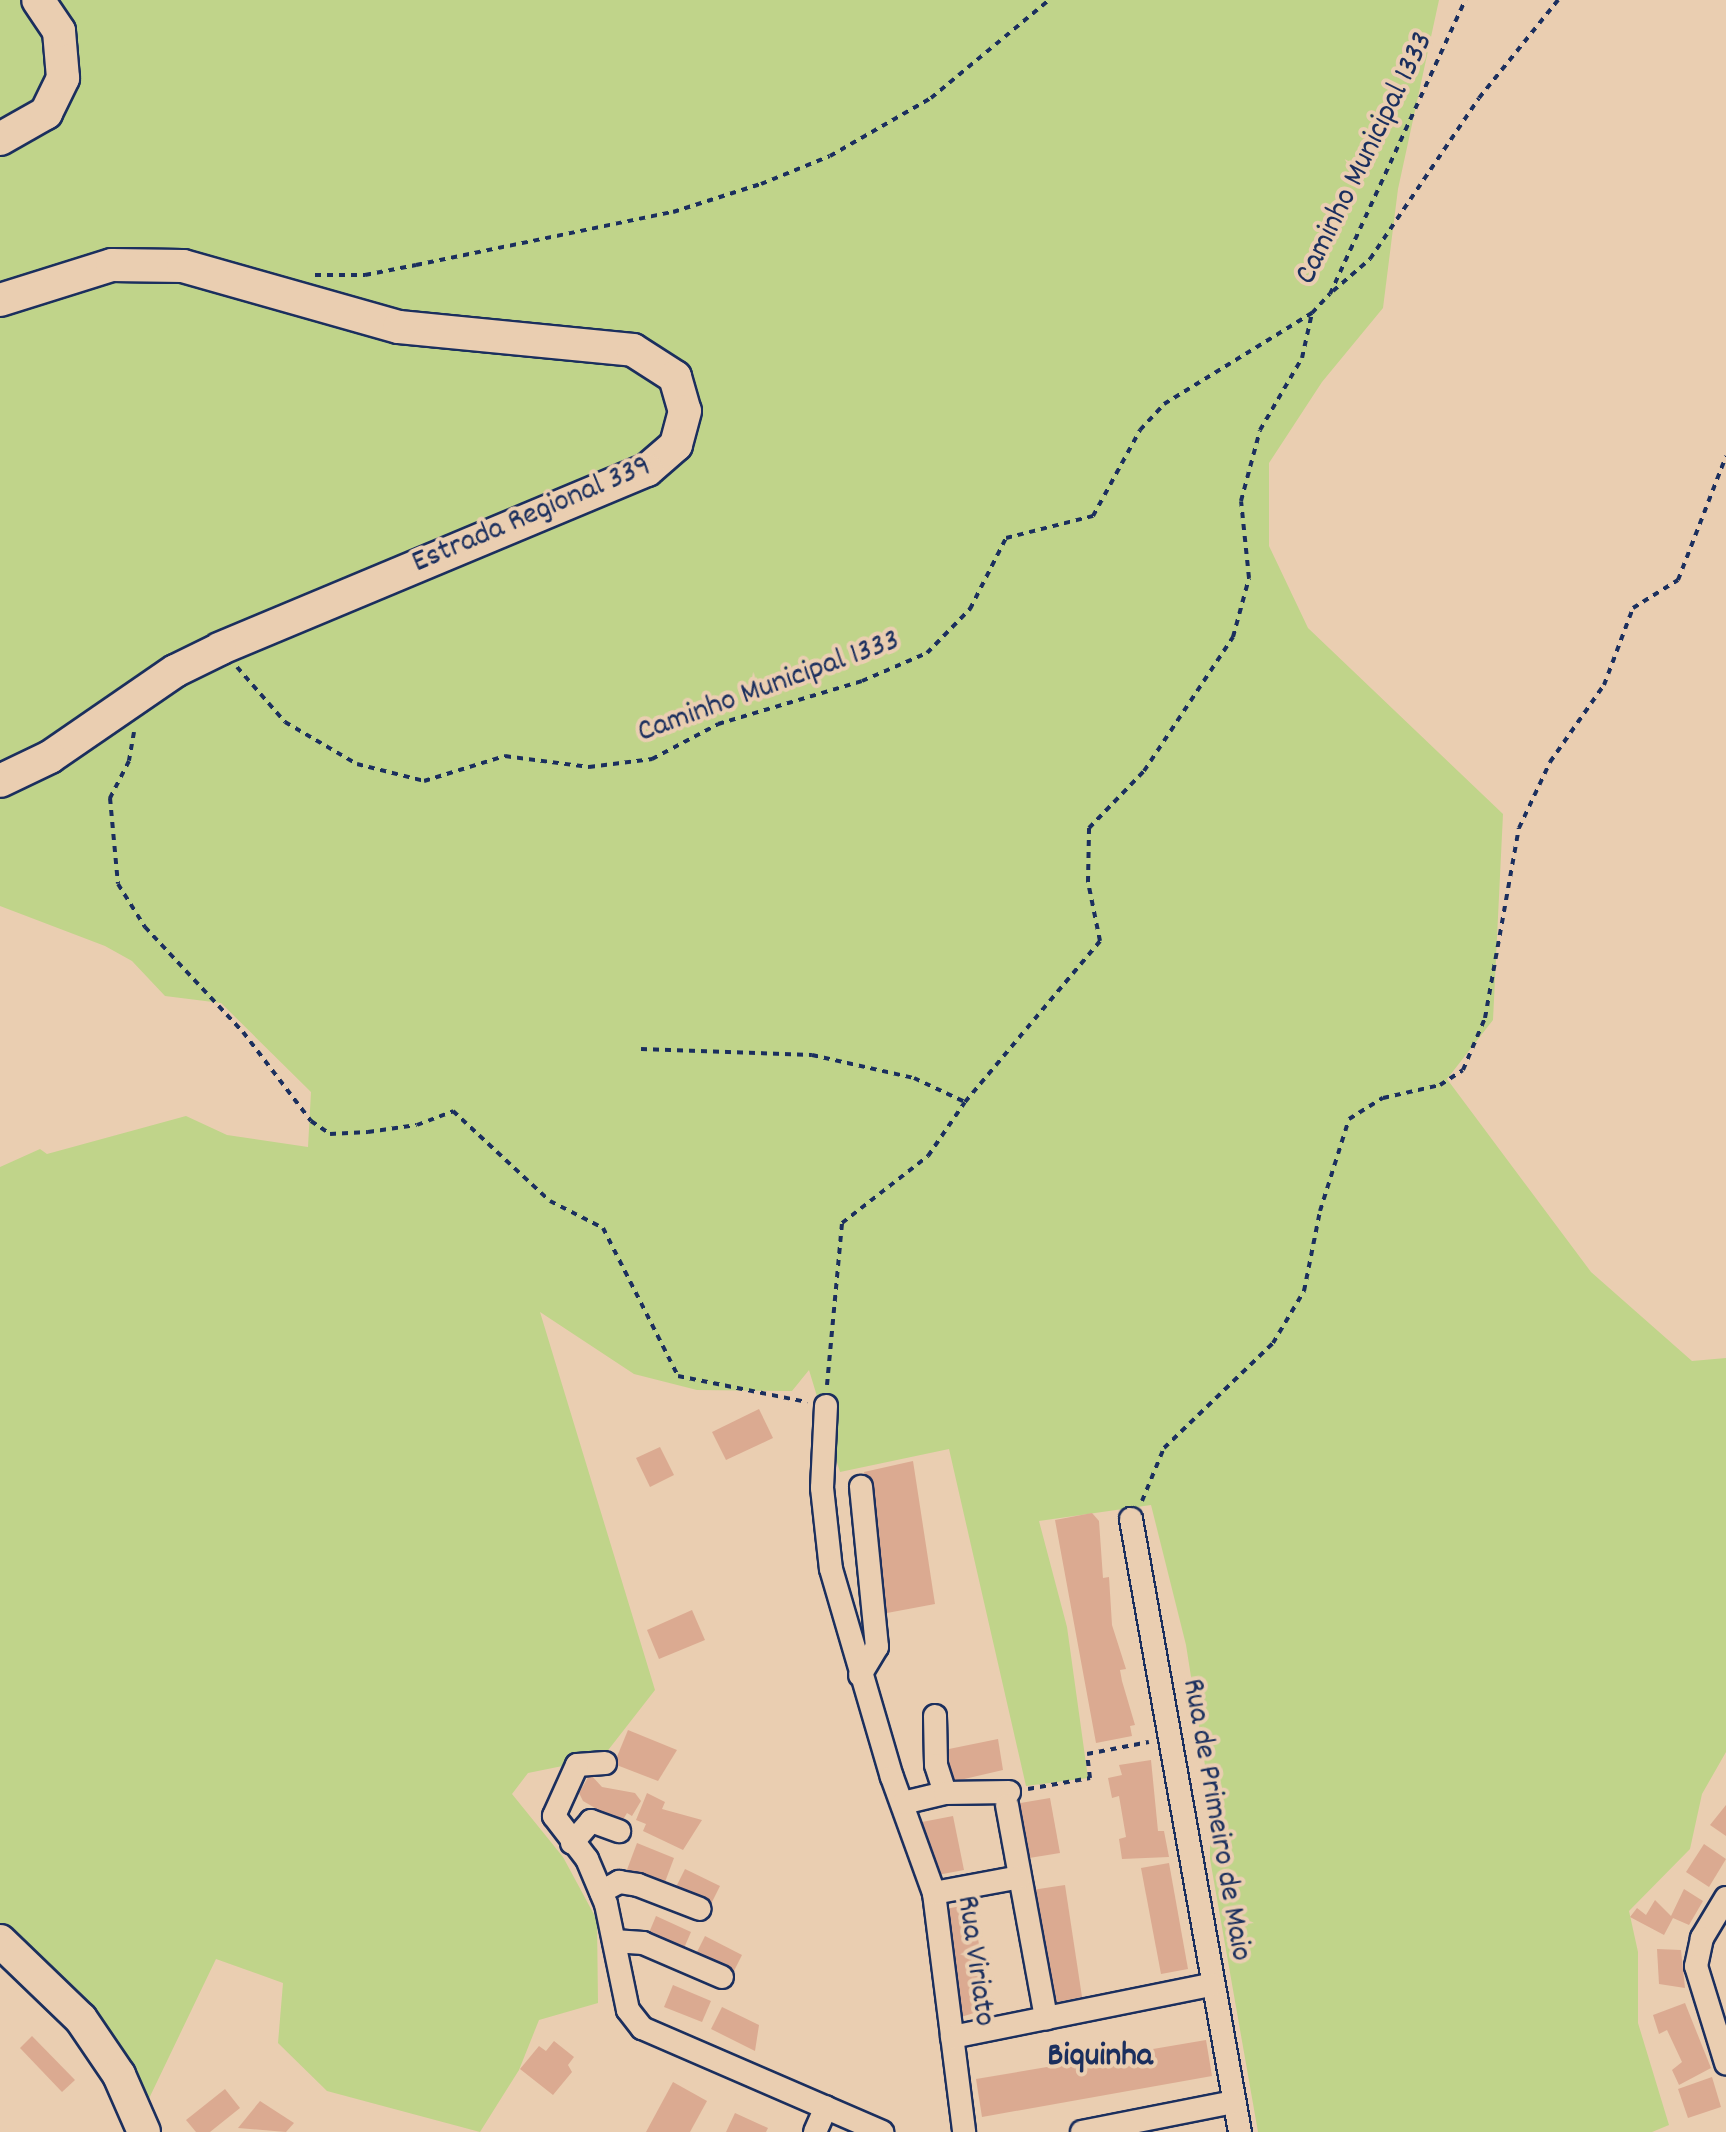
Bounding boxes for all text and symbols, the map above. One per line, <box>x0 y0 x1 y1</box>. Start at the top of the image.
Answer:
street label: Caminho Municipal 1333 <box>1288 27 1444 291</box>
street label: Estrada Regional 339 <box>407 448 657 584</box>
street label: Caminho Municipal 1333 <box>633 623 905 753</box>
street label: Rua de Primeiro de Maio <box>1171 1676 1259 1964</box>
street label: Rua Viriato <box>946 1893 1002 2029</box>
district label: Biquinha <box>1047 2038 1153 2078</box>

